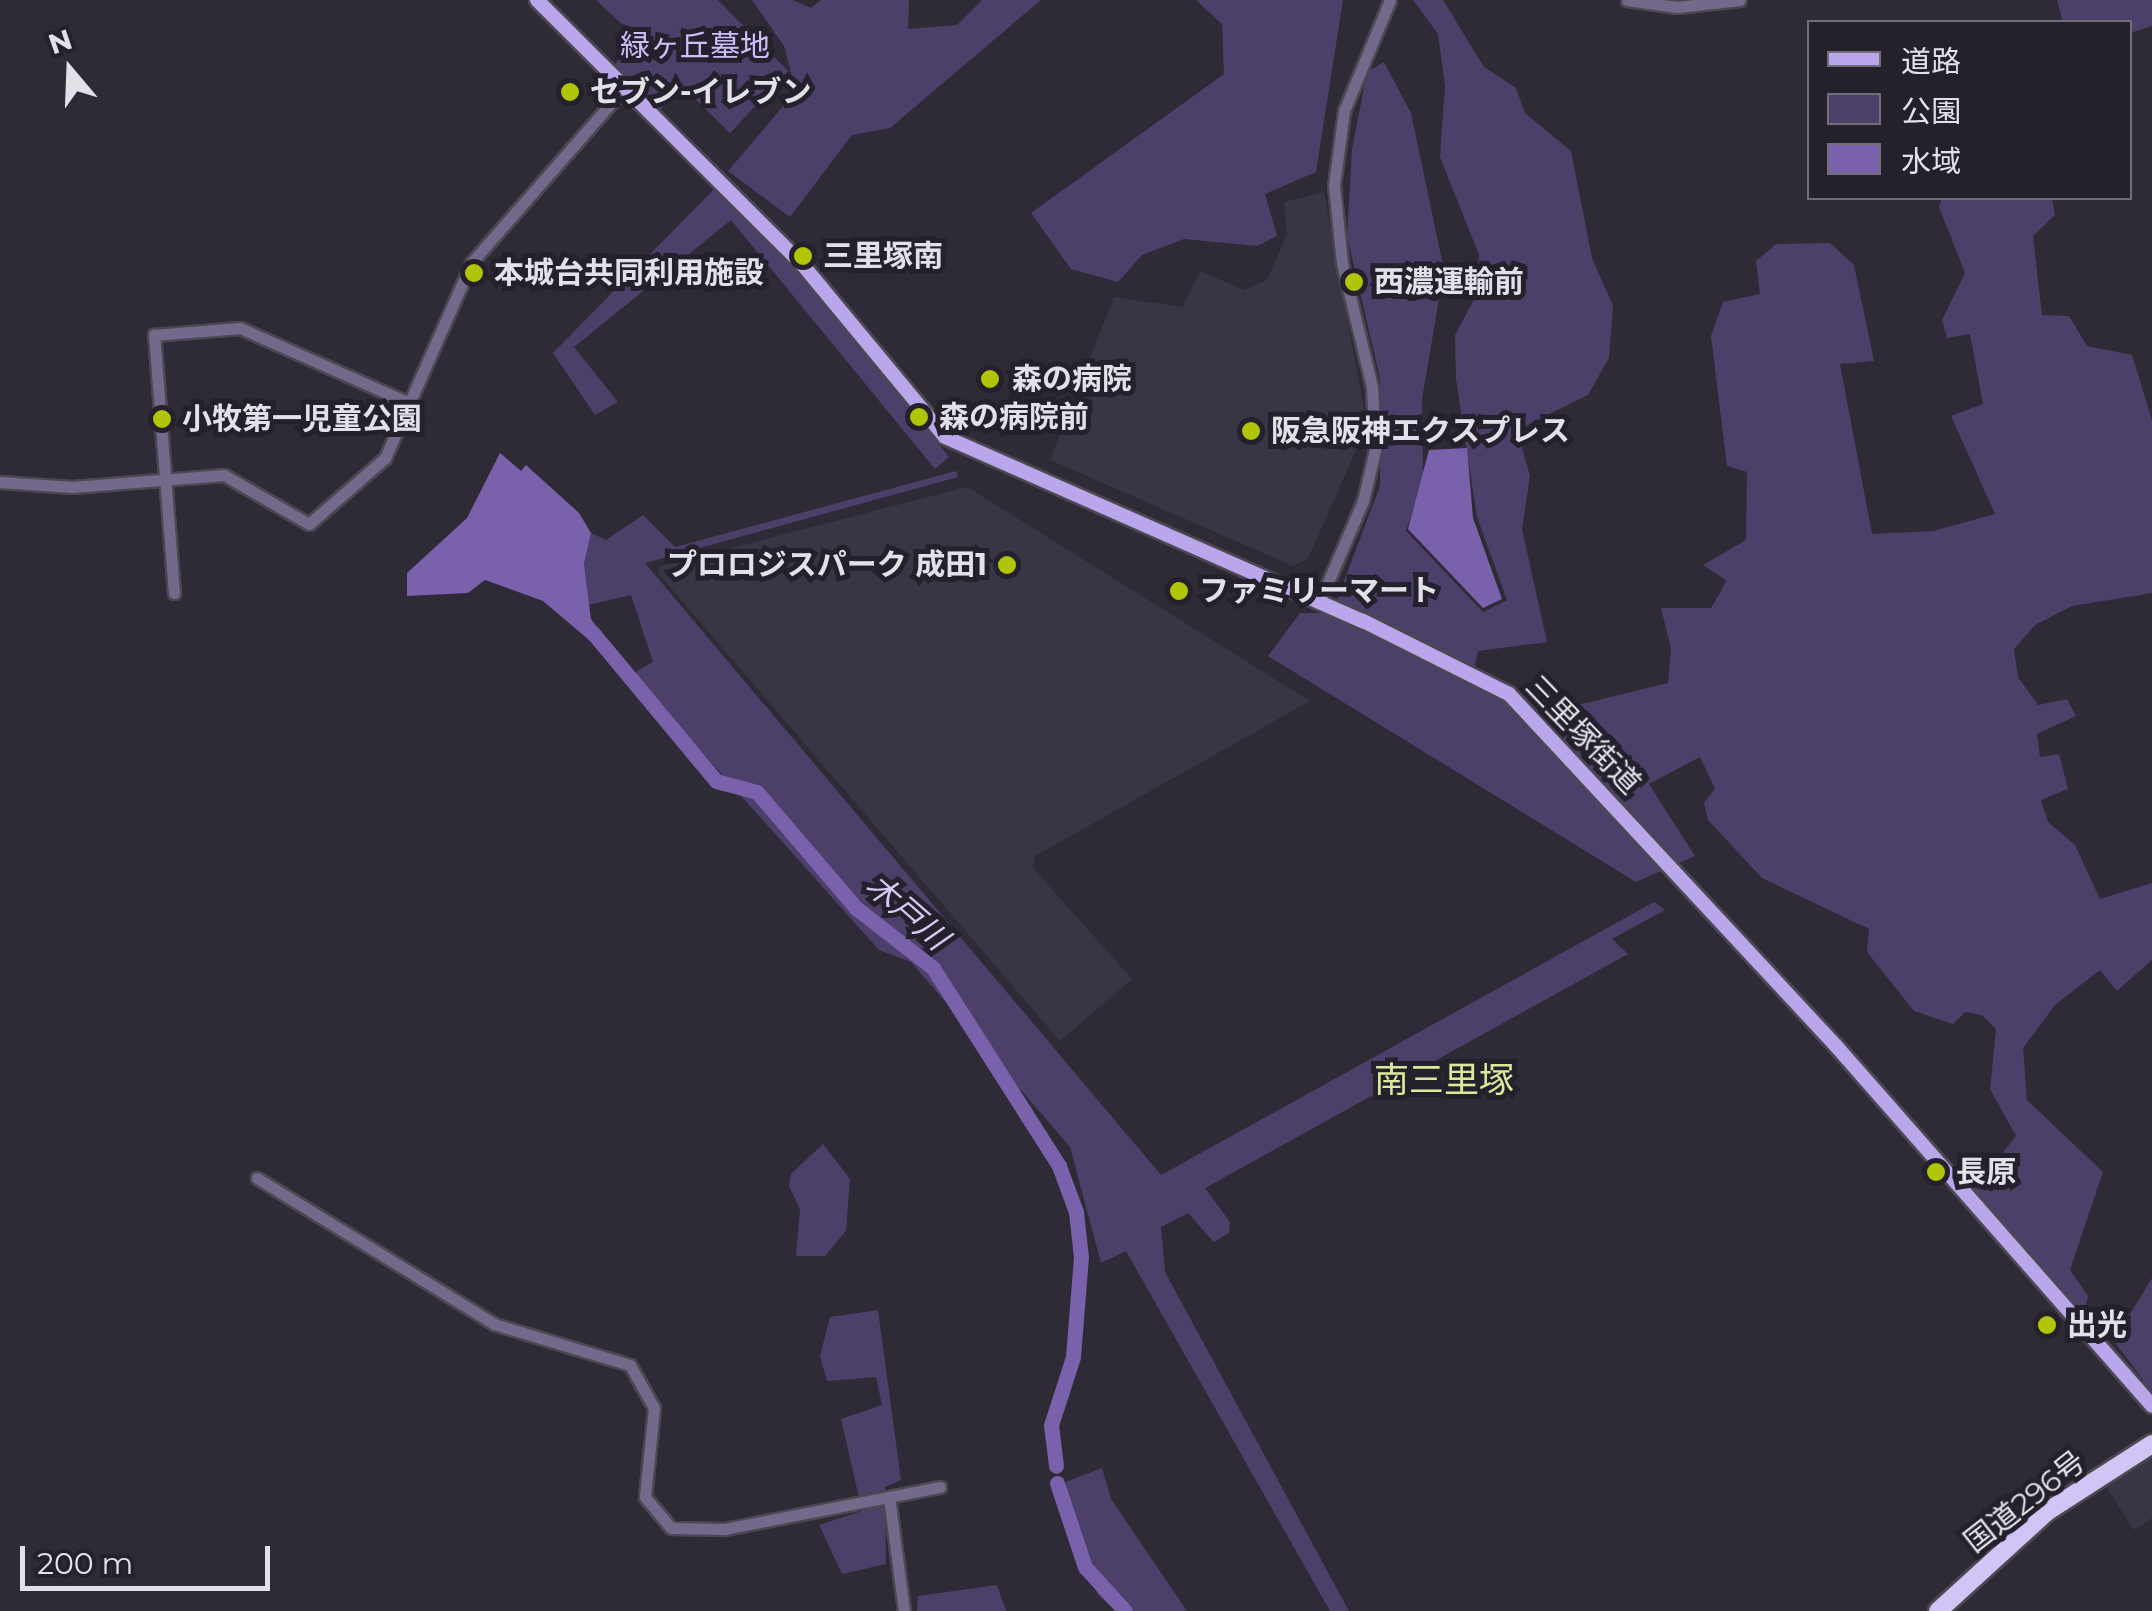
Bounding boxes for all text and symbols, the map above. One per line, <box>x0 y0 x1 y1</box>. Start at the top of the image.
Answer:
north arrow <box>20 20 120 120</box>
legend <box>1807 20 2132 200</box>
text: N <box>44 22 76 61</box>
park label: 緑ヶ丘墓地 <box>620 28 770 64</box>
text: 道路 <box>1901 43 1961 80</box>
place label: セブン-イレブン <box>590 74 812 110</box>
marker: セブン-イレブン <box>559 81 581 103</box>
text: 公園 <box>1901 93 1961 130</box>
text: 水域 <box>1901 143 1961 180</box>
place label: 三里塚南 <box>823 238 943 274</box>
marker: 三里塚南 <box>792 245 814 267</box>
place label: 本城台共同利用施設 <box>494 255 764 291</box>
marker: 本城台共同利用施設 <box>463 262 485 284</box>
place label: 西濃運輸前 <box>1374 264 1524 300</box>
marker: 西濃運輸前 <box>1343 271 1365 293</box>
place label: 森の病院 <box>1012 361 1132 397</box>
marker: 森の病院 <box>977 366 1003 392</box>
place label: 森の病院前 <box>939 399 1089 435</box>
place label: 小牧第一児童公園 <box>182 401 422 437</box>
marker: 森の病院前 <box>908 406 930 428</box>
marker: 小牧第一児童公園 <box>151 408 173 430</box>
place label: 阪急阪神エクスプレス <box>1271 413 1571 449</box>
marker: 阪急阪神エクスプレス <box>1240 420 1262 442</box>
place label: プロロジスパーク 成田1 <box>667 547 987 583</box>
marker: プロロジスパーク 成田1 <box>996 554 1018 576</box>
place label: ファミリーマート <box>1199 573 1439 609</box>
marker: ファミリーマート <box>1168 580 1190 602</box>
street label: 三里塚街道 <box>1518 669 1648 801</box>
water label: 木戸川 <box>858 866 956 958</box>
district label: 南三里塚 <box>1374 1059 1514 1101</box>
place label: 長原 <box>1956 1154 2016 1190</box>
marker: 長原 <box>1925 1161 1947 1183</box>
place label: 出光 <box>2067 1307 2127 1343</box>
marker: 出光 <box>2036 1314 2058 1336</box>
street label: 国道296号 <box>1957 1444 2093 1560</box>
scale bar <box>25 1526 275 1588</box>
text: 200 m <box>37 1545 133 1582</box>

